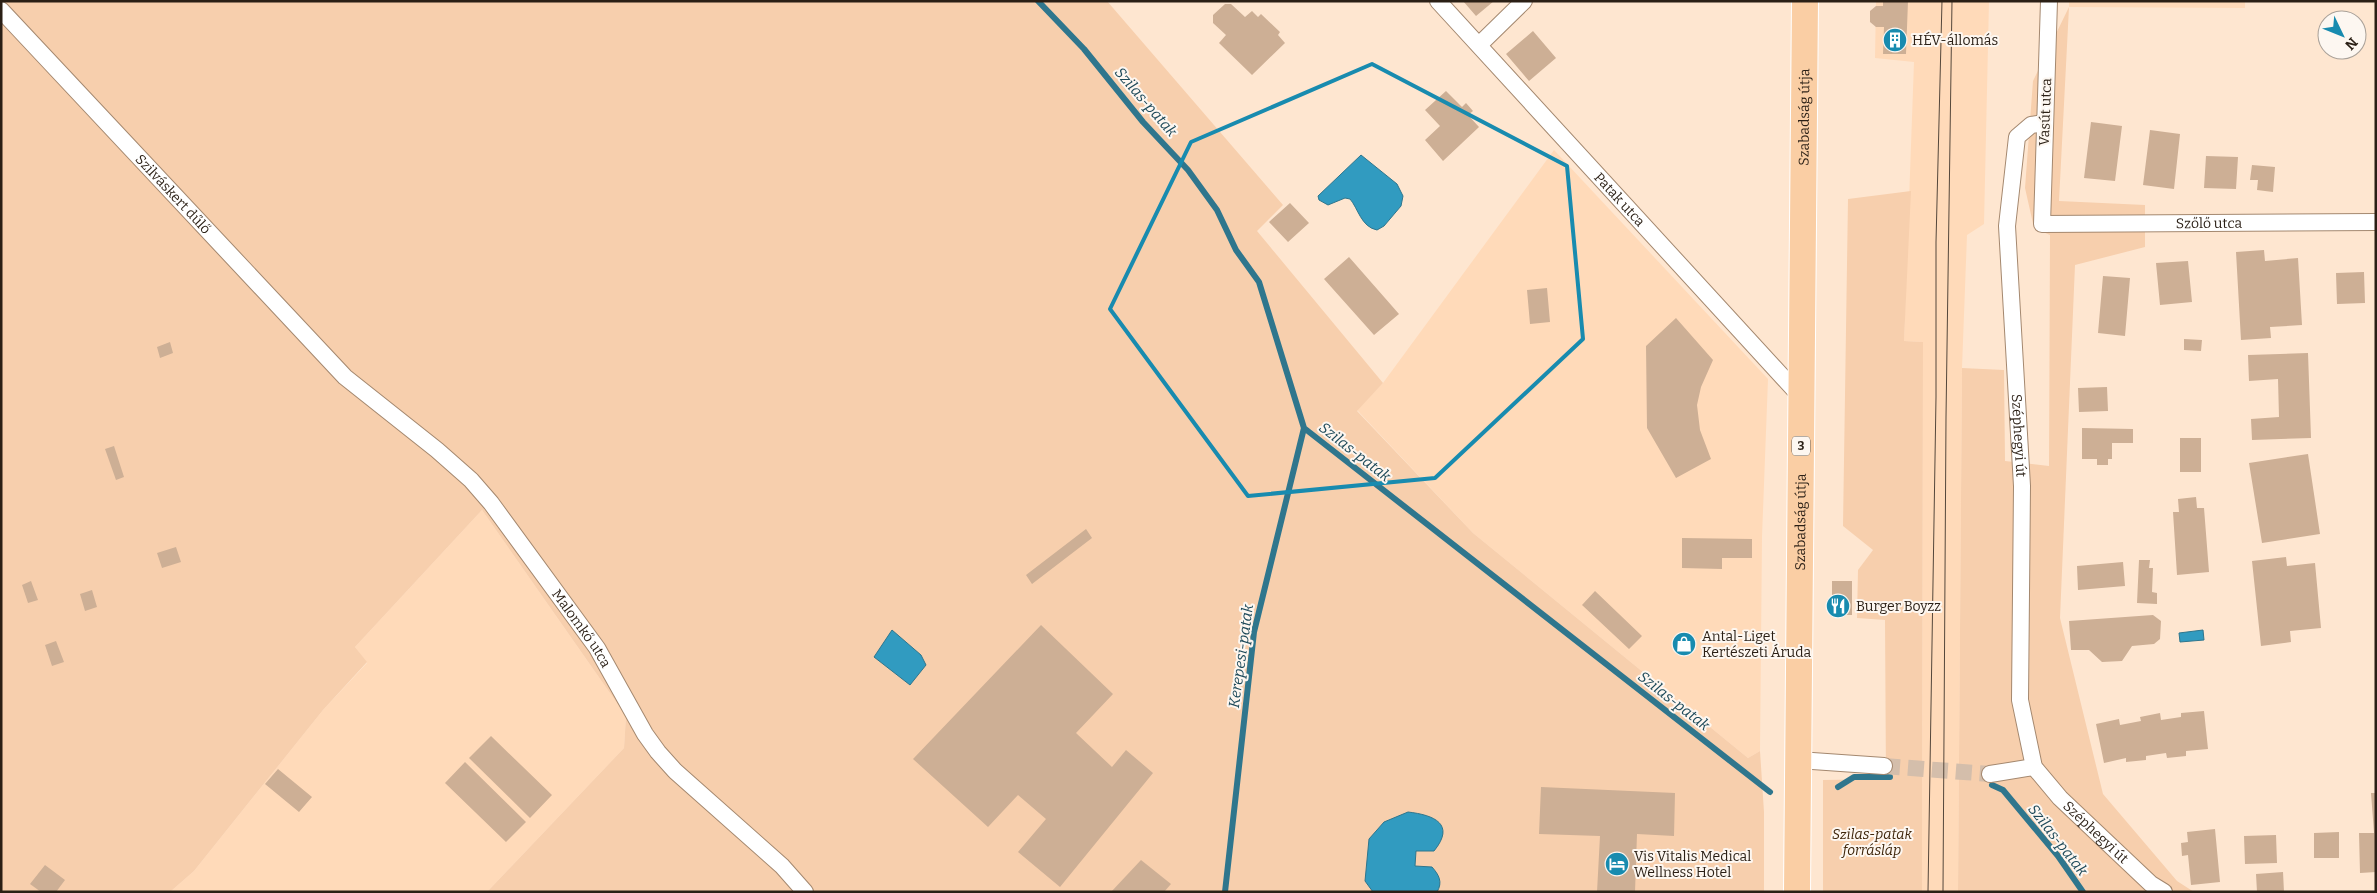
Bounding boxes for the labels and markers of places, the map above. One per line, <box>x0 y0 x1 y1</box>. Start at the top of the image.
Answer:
building icon: HÉV-állomás <box>1882 27 1908 53</box>
place label: HÉV-állomás <box>1912 31 1998 49</box>
restaurant icon: Burger Boyzz <box>1825 593 1851 619</box>
place label: Burger Boyzz <box>1856 598 1941 615</box>
place label: Antal-Liget Kertészeti Áruda <box>1702 628 1811 661</box>
shop icon: Antal-Liget Kertészeti Áruda <box>1671 631 1697 657</box>
place label: Vis Vitalis Medical Wellness Hotel <box>1634 848 1751 881</box>
hotel icon: Vis Vitalis Medical Wellness Hotel <box>1604 851 1630 877</box>

